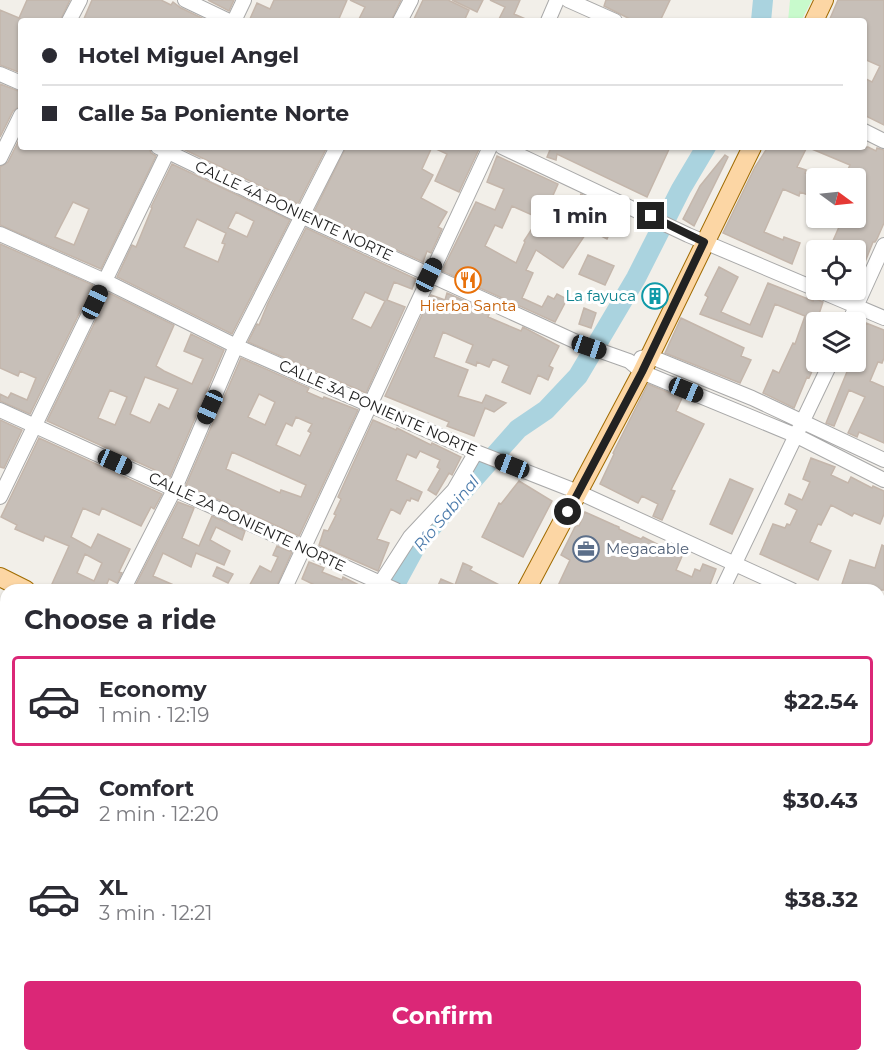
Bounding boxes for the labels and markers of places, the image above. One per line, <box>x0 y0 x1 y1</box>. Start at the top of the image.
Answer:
restaurant icon: Hierba Santa <box>453 265 483 295</box>
building icon: La fayuca <box>640 281 670 311</box>
place label: La fayuca <box>565 286 636 305</box>
place label: Hierba Santa <box>420 296 516 315</box>
office icon: Megacable <box>571 534 601 564</box>
place label: Megacable <box>606 539 689 558</box>

